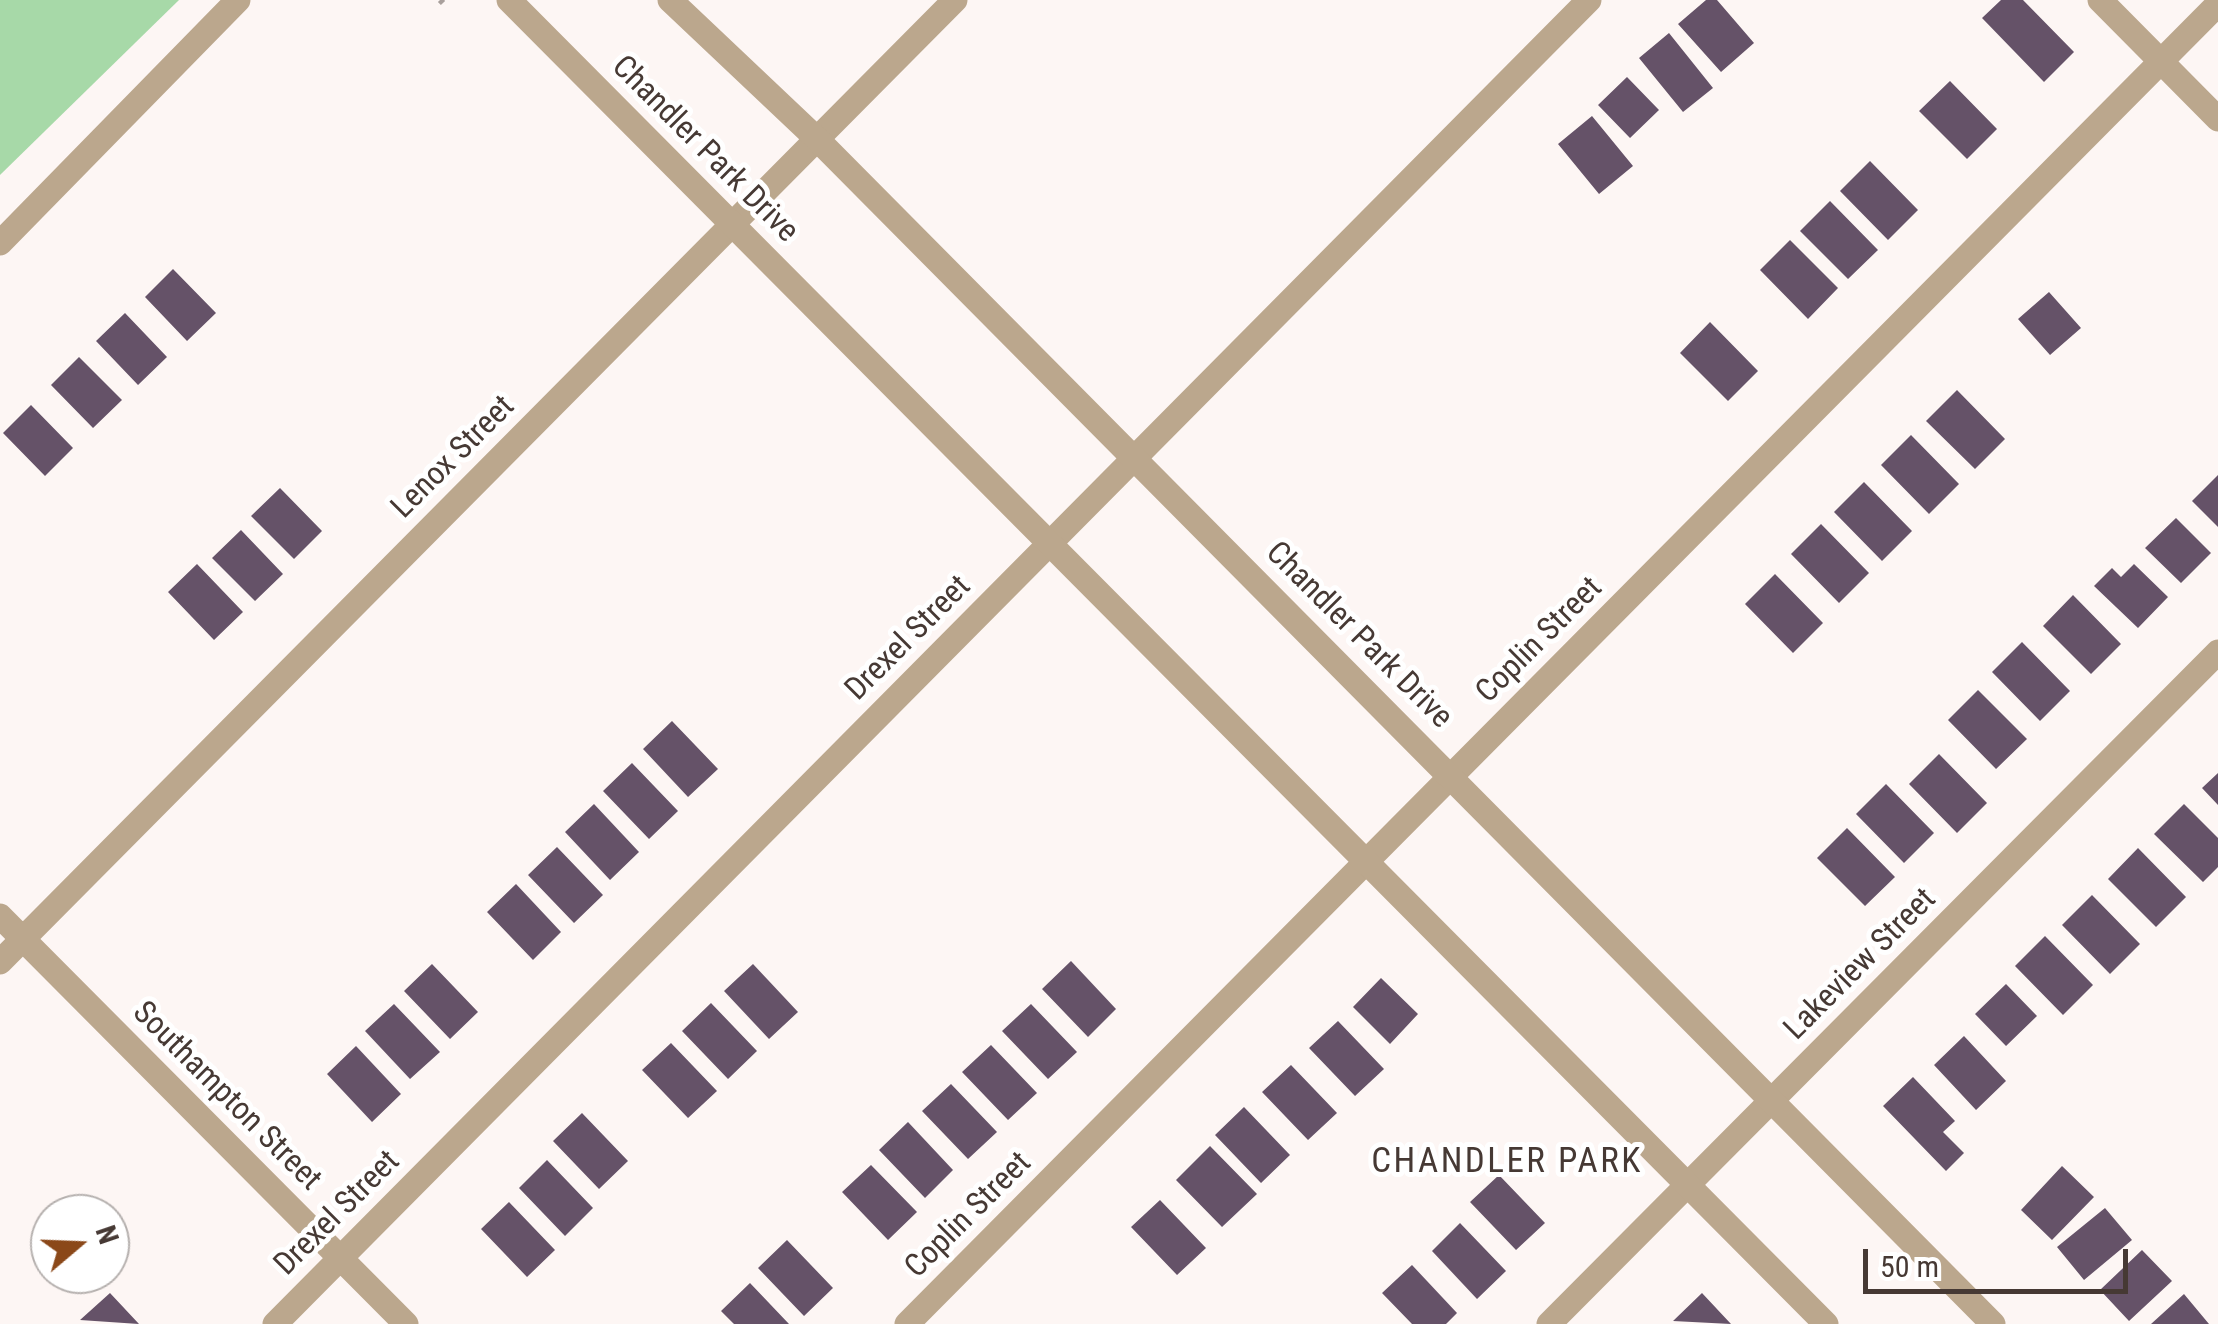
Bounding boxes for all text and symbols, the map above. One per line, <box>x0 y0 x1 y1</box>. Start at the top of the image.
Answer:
street label: Chandler Park Drive <box>603 49 805 251</box>
street label: Lenox Street <box>385 389 523 527</box>
street label: Chandler Park Drive <box>1257 535 1459 737</box>
street label: Drexel Street <box>838 568 980 710</box>
street label: Coplin Street <box>1469 570 1611 712</box>
street label: Lakeview Street <box>1777 881 1945 1049</box>
street label: Southampton Street <box>124 995 328 1199</box>
district label: CHANDLER PARK <box>1371 1142 1643 1184</box>
street label: Drexel Street <box>267 1143 409 1285</box>
street label: Coplin Street <box>898 1145 1040 1287</box>
north arrow <box>30 1194 130 1294</box>
text: N <box>89 1221 125 1248</box>
scale bar <box>1868 1229 2133 1291</box>
text: 50 m <box>1880 1249 1939 1284</box>

